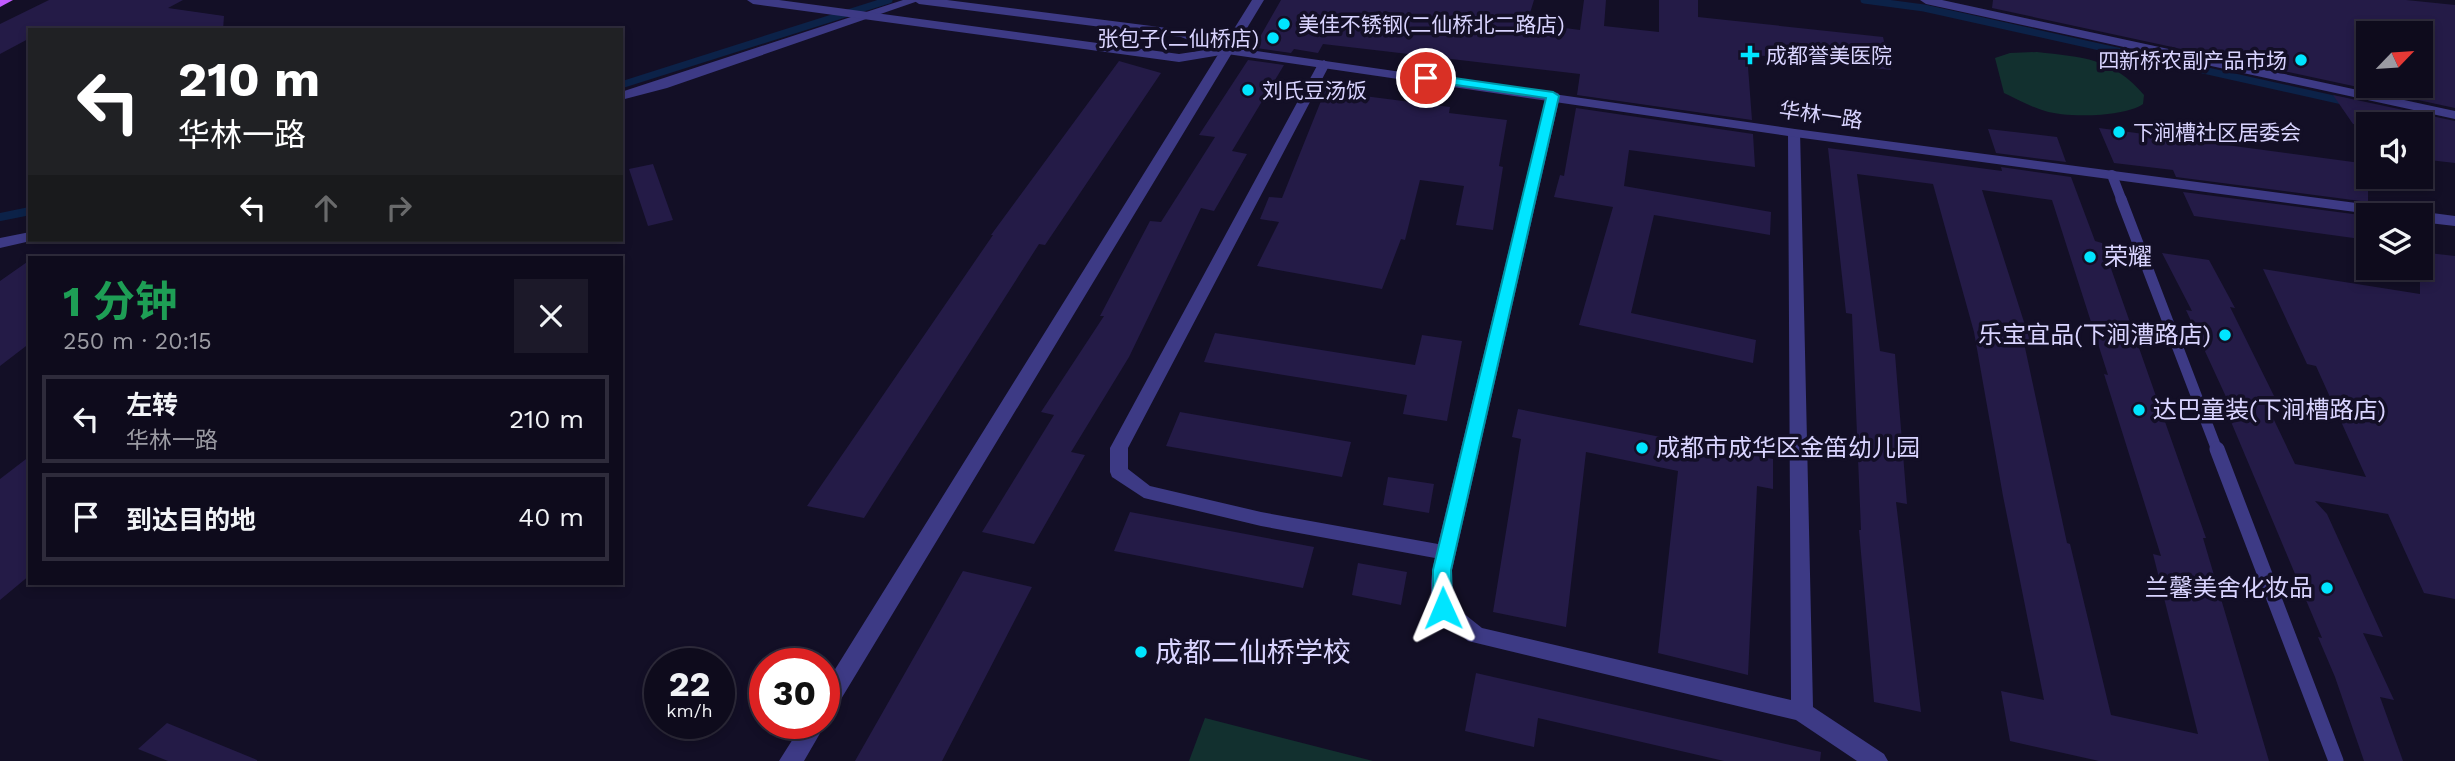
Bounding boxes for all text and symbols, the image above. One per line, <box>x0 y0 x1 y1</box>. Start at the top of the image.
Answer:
place label: 美佳不锈钢(二仙桥北二路店) <box>1298 12 1565 37</box>
marker: 美佳不锈钢(二仙桥北二路店) <box>1276 16 1292 32</box>
north arrow <box>2356 21 2432 98</box>
map controls <box>2356 21 2433 280</box>
place label: 张包子(二仙桥店) <box>1097 26 1259 51</box>
marker: 张包子(二仙桥店) <box>1265 30 1281 46</box>
place label: 成都誉美医院 <box>1766 43 1892 68</box>
marker: 成都誉美医院 <box>1740 45 1760 65</box>
pin <box>1396 48 1456 108</box>
place label: 四新桥农副产品市场 <box>2098 48 2287 73</box>
text: 210 m <box>178 50 320 108</box>
marker: 四新桥农副产品市场 <box>2293 52 2309 68</box>
icon: left <box>63 56 154 147</box>
icon: arrive <box>1407 59 1445 97</box>
place label: 刘氏豆汤饭 <box>1262 78 1367 103</box>
marker: 刘氏豆汤饭 <box>1240 82 1256 98</box>
street label: 华林一路 <box>1778 97 1864 133</box>
button: sound <box>2356 112 2433 189</box>
text: 华林一路 <box>178 116 306 154</box>
place label: 下涧槽社区居委会 <box>2133 120 2301 145</box>
marker: 下涧槽社区居委会 <box>2111 124 2127 140</box>
icon: left <box>234 189 272 227</box>
icon: ahead <box>307 189 345 227</box>
icon: right <box>380 189 418 227</box>
button: layers <box>2356 203 2433 280</box>
place label: 荣耀 <box>2104 243 2152 271</box>
marker: 荣耀 <box>2082 249 2098 265</box>
text: 1 分钟 <box>63 277 177 326</box>
button: close <box>514 279 588 353</box>
place label: 乐宝宜品(下涧漕路店) <box>1978 321 2211 349</box>
marker: 乐宝宜品(下涧漕路店) <box>2217 327 2233 343</box>
text: 250 m · 20:15 <box>63 328 212 355</box>
text: 左转 <box>126 390 178 420</box>
place label: 达巴童装(下涧槽路店) <box>2153 396 2386 424</box>
icon: left <box>67 400 105 438</box>
marker: 达巴童装(下涧槽路店) <box>2131 402 2147 418</box>
text: 210 m <box>509 404 584 434</box>
text: 华林一路 <box>126 427 218 454</box>
place label: 成都市成华区金笛幼儿园 <box>1656 434 1920 462</box>
marker: 成都市成华区金笛幼儿园 <box>1634 440 1650 456</box>
icon: arrive <box>67 498 105 536</box>
text: 40 m <box>518 502 584 532</box>
text: 到达目的地 <box>126 505 256 535</box>
position arrow <box>1406 571 1480 645</box>
place label: 兰馨美舍化妆品 <box>2145 574 2313 602</box>
marker: 兰馨美舍化妆品 <box>2319 580 2335 596</box>
place label: 成都二仙桥学校 <box>1155 636 1351 669</box>
marker: 成都二仙桥学校 <box>1133 644 1149 660</box>
speed limit sign: 30 <box>749 648 840 739</box>
text: 22 <box>669 663 710 705</box>
text: km/h <box>666 700 713 721</box>

